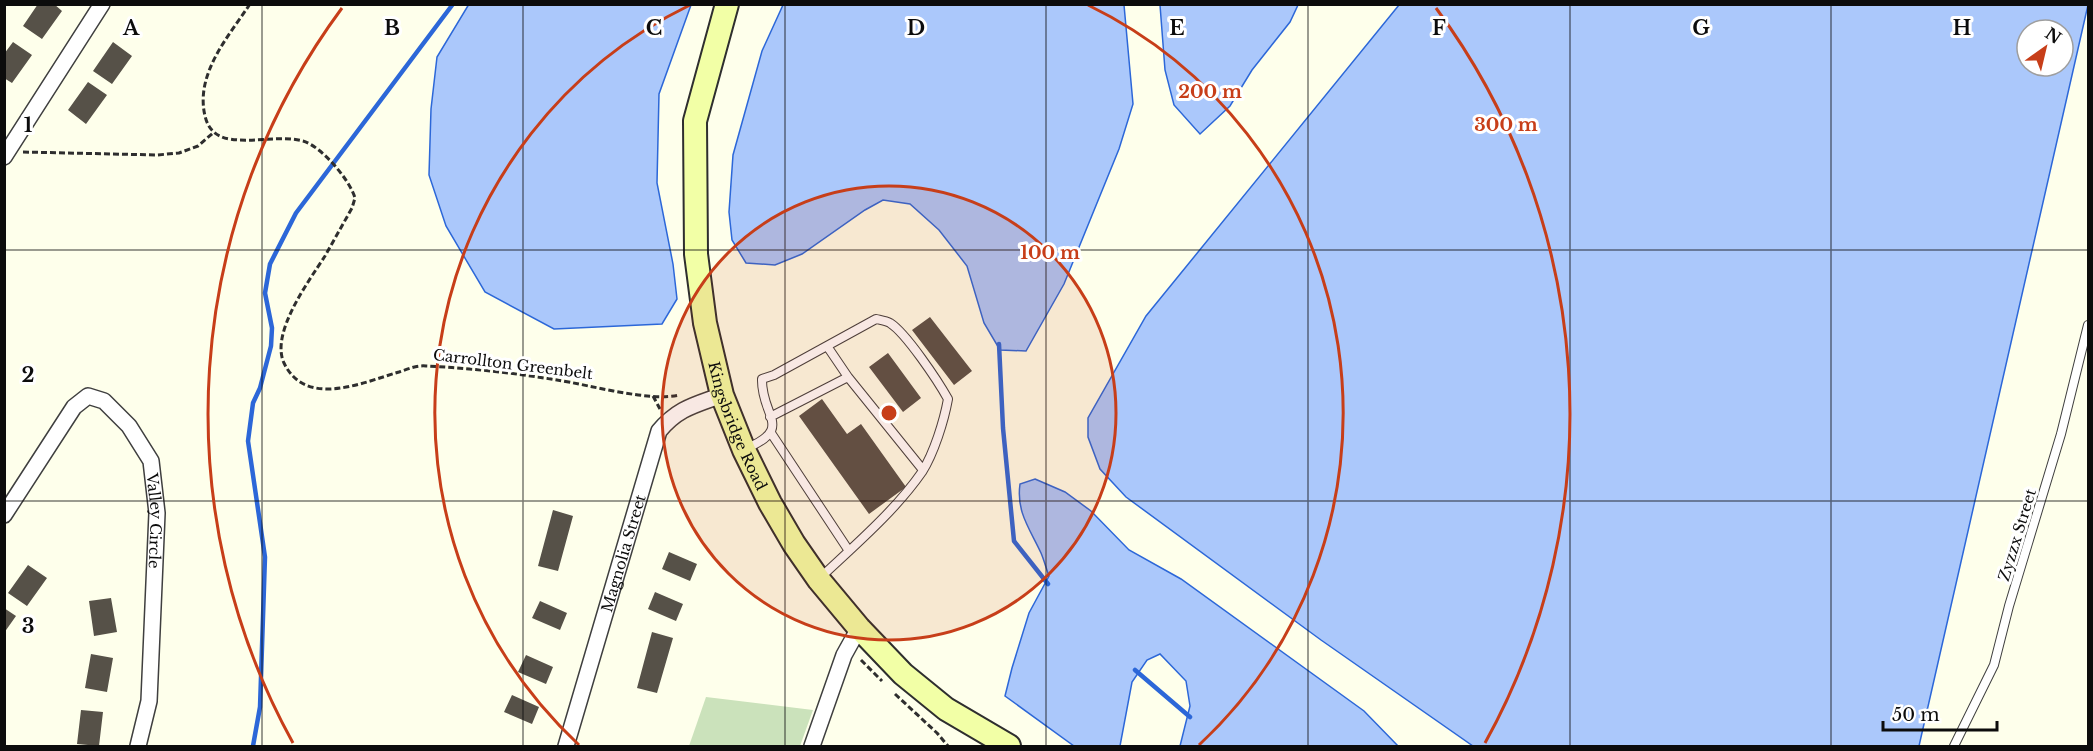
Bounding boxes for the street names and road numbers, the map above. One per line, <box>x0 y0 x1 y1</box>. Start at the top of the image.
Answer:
street label: Carrollton Greenbelt <box>432 345 594 383</box>
street label: Kingsbridge Road <box>705 359 772 493</box>
street label: Valley Circle <box>143 471 167 569</box>
street label: Zyzzx Street <box>1994 486 2040 583</box>
street label: Magnolia Street <box>597 492 649 614</box>

